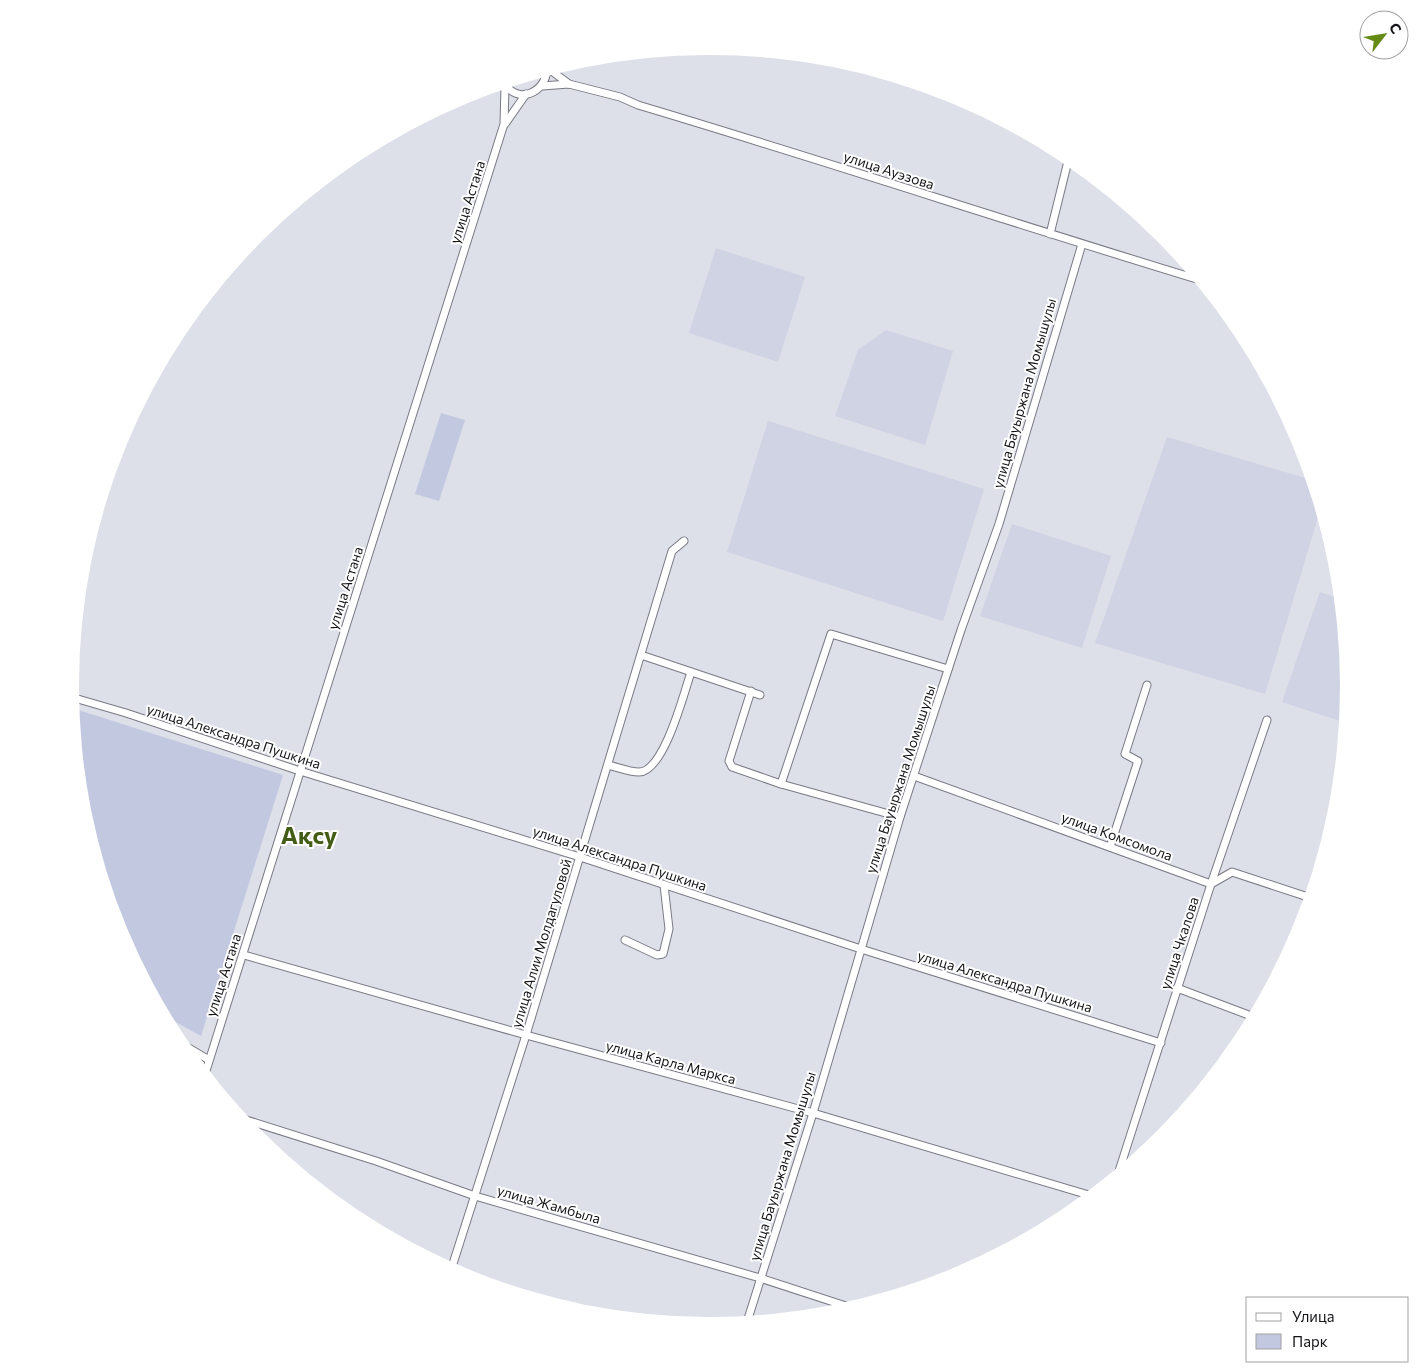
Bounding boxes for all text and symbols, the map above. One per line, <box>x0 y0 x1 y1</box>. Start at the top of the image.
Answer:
north arrow <box>1359 10 1409 60</box>
text: С <box>1386 20 1405 37</box>
street label: улица Ауэзова <box>842 147 936 193</box>
street label: улица Астана <box>446 158 488 246</box>
street label: улица Бауыржана Момышулы <box>989 296 1059 490</box>
street label: улица Астана <box>324 544 366 632</box>
street label: улица Бауыржана Момышулы <box>861 683 939 875</box>
street label: улица Александра Пушкина <box>145 700 323 772</box>
street label: улица Комсомола <box>1059 808 1175 864</box>
district label: Ақсу <box>281 820 337 849</box>
street label: улица Александра Пушкина <box>531 822 709 894</box>
street label: улица Алии Молдагуловой <box>507 856 575 1030</box>
street label: улица Чкалова <box>1156 895 1202 991</box>
street label: улица Астана <box>202 931 244 1019</box>
street label: улица Александра Пушкина <box>916 946 1094 1016</box>
street label: улица Карла Маркса <box>604 1036 738 1088</box>
street label: улица Бауыржана Момышулы <box>745 1069 819 1263</box>
street label: улица Жамбыла <box>495 1181 603 1227</box>
legend <box>1246 1297 1409 1362</box>
text: Улица <box>1292 1307 1334 1325</box>
text: Парк <box>1292 1332 1328 1350</box>

